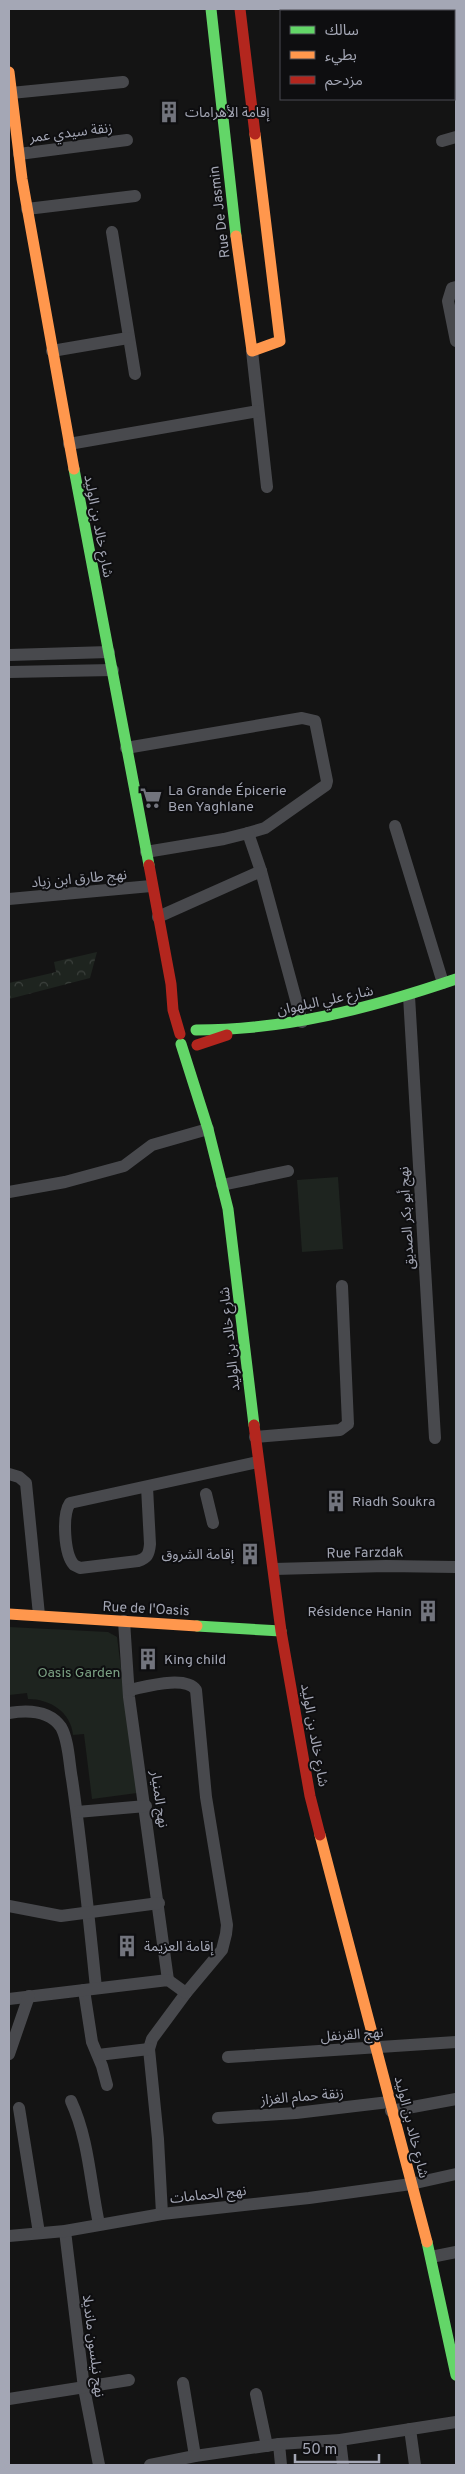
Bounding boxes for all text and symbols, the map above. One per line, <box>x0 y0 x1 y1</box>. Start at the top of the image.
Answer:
legend <box>280 10 455 100</box>
text: سالك <box>325 22 359 41</box>
text: بطيء <box>325 47 357 66</box>
text: مزدحم <box>325 72 363 91</box>
building icon: إقامة الأهرامات <box>156 99 182 125</box>
place label: إقامة الأهرامات <box>185 105 270 122</box>
street label: زنقة سيدي عمر <box>28 120 114 148</box>
street label: Rue De Jasmin <box>206 165 235 259</box>
street label: شارع خالد بن الوليد <box>78 473 116 579</box>
place label: La Grande Épicerie Ben Yaghlane <box>168 782 287 816</box>
supermarket icon: La Grande Épicerie Ben Yaghlane <box>138 785 164 811</box>
street label: نهج طارق ابن زياد <box>31 867 128 893</box>
street label: شارع علي البلهوان <box>276 983 375 1021</box>
street label: نهج أبو بكر الصديق <box>395 1166 420 1270</box>
street label: شارع خالد بن الوليد <box>217 1286 245 1392</box>
building icon: Riadh Soukra <box>323 1488 349 1514</box>
place label: Riadh Soukra <box>352 1494 435 1511</box>
building icon: إقامة الشروق <box>237 1541 263 1567</box>
street label: Rue Farzdak <box>326 1544 404 1563</box>
place label: إقامة الشروق <box>161 1547 235 1564</box>
building icon: Résidence Hanin <box>415 1598 441 1624</box>
street label: Rue de l'Oasis <box>102 1599 190 1620</box>
place label: Résidence Hanin <box>308 1604 412 1621</box>
building icon: King child <box>135 1646 161 1672</box>
place label: King child <box>164 1652 226 1669</box>
park label: Oasis Garden <box>37 1665 121 1682</box>
street label: شارع خالد بن الوليد <box>295 1682 331 1788</box>
street label: نهج المنيار <box>145 1769 171 1829</box>
building icon: إقامة العزيمة <box>114 1933 140 1959</box>
place label: إقامة العزيمة <box>144 1939 215 1956</box>
street label: نهج القرنفل <box>320 2025 385 2047</box>
street label: شارع خالد بن الوليد <box>389 2075 431 2180</box>
street label: زنقة حمام الغزاز <box>259 2085 345 2111</box>
street label: نهج الحمامات <box>169 2183 247 2209</box>
street label: نهج نيلسون مانديلا <box>77 2294 107 2399</box>
scale bar <box>295 2432 379 2464</box>
text: 50 m <box>302 2441 337 2460</box>

